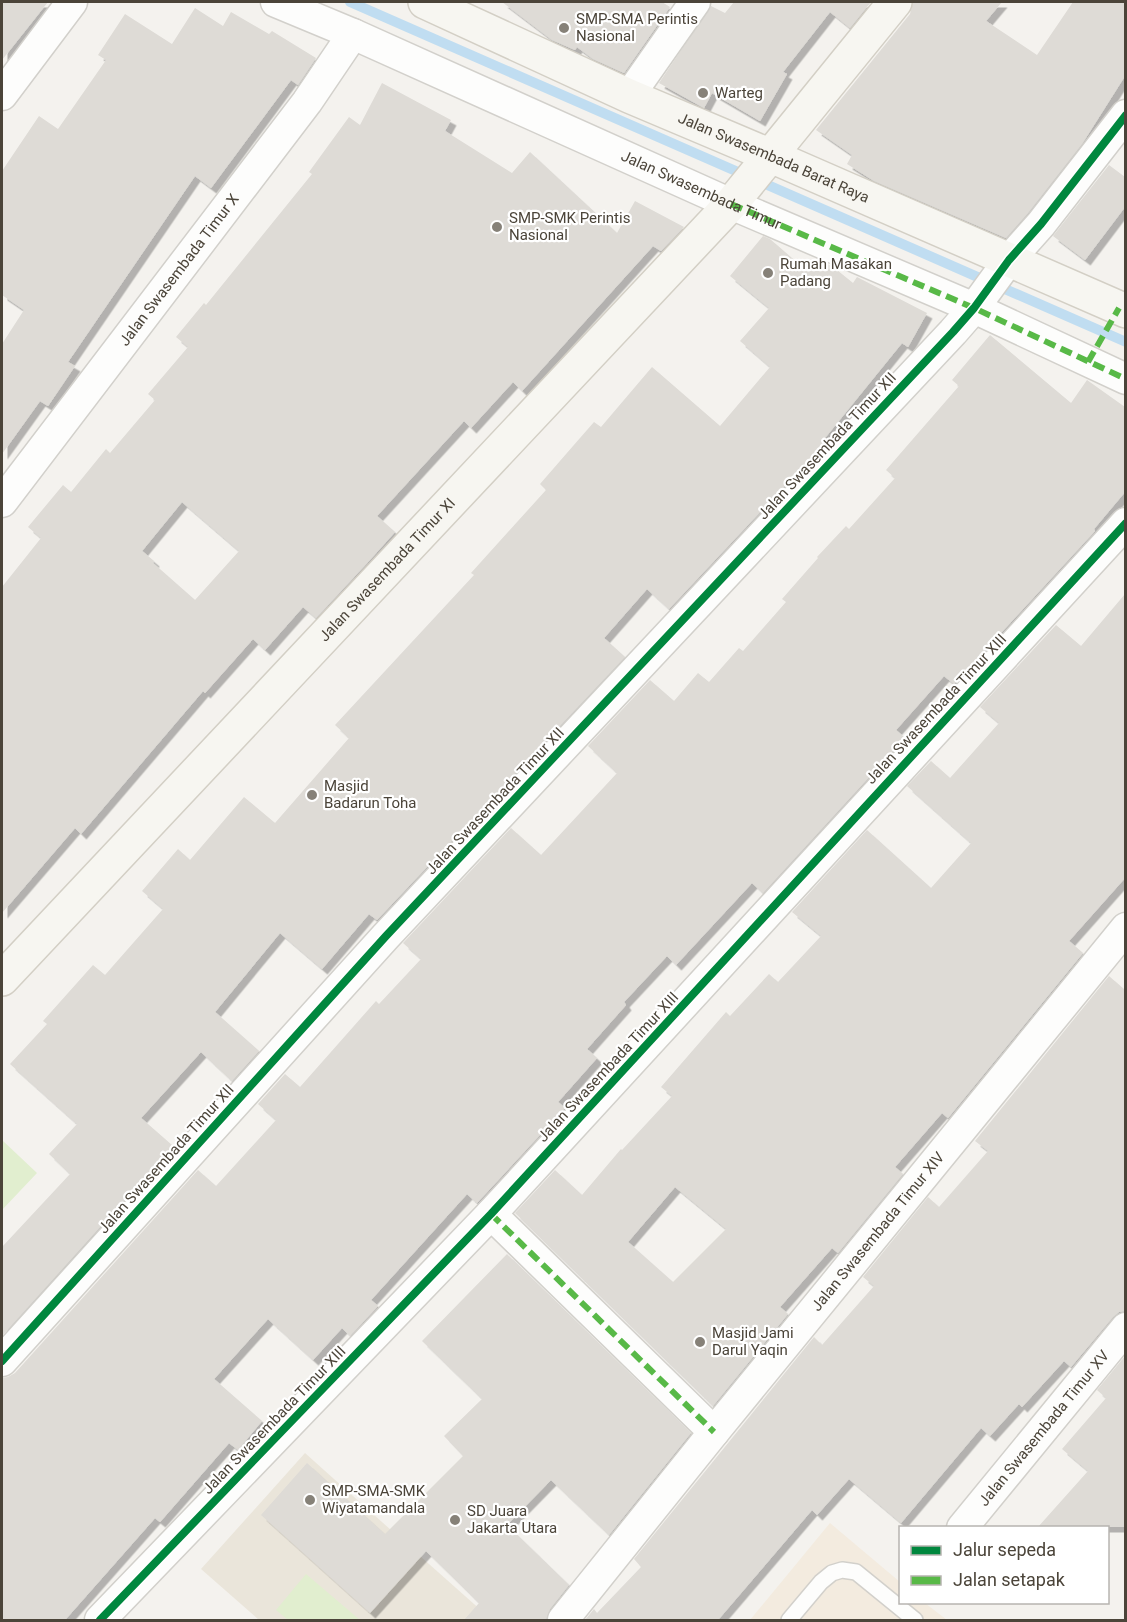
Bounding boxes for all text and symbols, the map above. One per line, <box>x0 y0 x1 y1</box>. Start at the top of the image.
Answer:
place label: SMP-SMA Perintis Nasional <box>576 10 698 45</box>
marker: SMP-SMA Perintis Nasional <box>557 21 571 35</box>
place label: Warteg <box>715 84 763 102</box>
marker: Warteg <box>696 86 710 100</box>
street label: Jalan Swasembada Barat Raya <box>676 109 872 207</box>
street label: Jalan Swasembada Timur <box>618 147 784 233</box>
street label: Jalan Swasembada Timur X <box>115 190 243 349</box>
place label: SMP-SMK Perintis Nasional <box>509 209 630 244</box>
marker: SMP-SMK Perintis Nasional <box>490 220 504 234</box>
place label: Rumah Masakan Padang <box>780 255 892 290</box>
marker: Rumah Masakan Padang <box>761 266 775 280</box>
street label: Jalan Swasembada Timur XII <box>754 369 900 523</box>
street label: Jalan Swasembada Timur XI <box>315 494 459 645</box>
street label: Jalan Swasembada Timur XIII <box>862 630 1010 788</box>
street label: Jalan Swasembada Timur XII <box>422 724 568 878</box>
place label: Masjid Badarun Toha <box>324 777 416 812</box>
marker: Masjid Badarun Toha <box>305 788 319 802</box>
street label: Jalan Swasembada Timur XIII <box>534 988 682 1146</box>
street label: Jalan Swasembada Timur XII <box>94 1081 238 1237</box>
street label: Jalan Swasembada Timur XIV <box>808 1148 948 1315</box>
place label: Masjid Jami Darul Yaqin <box>712 1324 794 1359</box>
marker: Masjid Jami Darul Yaqin <box>693 1335 707 1349</box>
street label: Jalan Swasembada Timur XIII <box>199 1342 349 1498</box>
street label: Jalan Swasembada Timur XV <box>975 1346 1113 1510</box>
place label: SMP-SMA-SMK Wiyatamandala <box>322 1482 426 1517</box>
marker: SMP-SMA-SMK Wiyatamandala <box>303 1493 317 1507</box>
place label: SD Juara Jakarta Utara <box>467 1502 557 1537</box>
marker: SD Juara Jakarta Utara <box>448 1513 462 1527</box>
legend <box>899 1526 1109 1604</box>
text: Jalur sepeda <box>953 1539 1056 1560</box>
text: Jalan setapak <box>953 1569 1066 1590</box>

